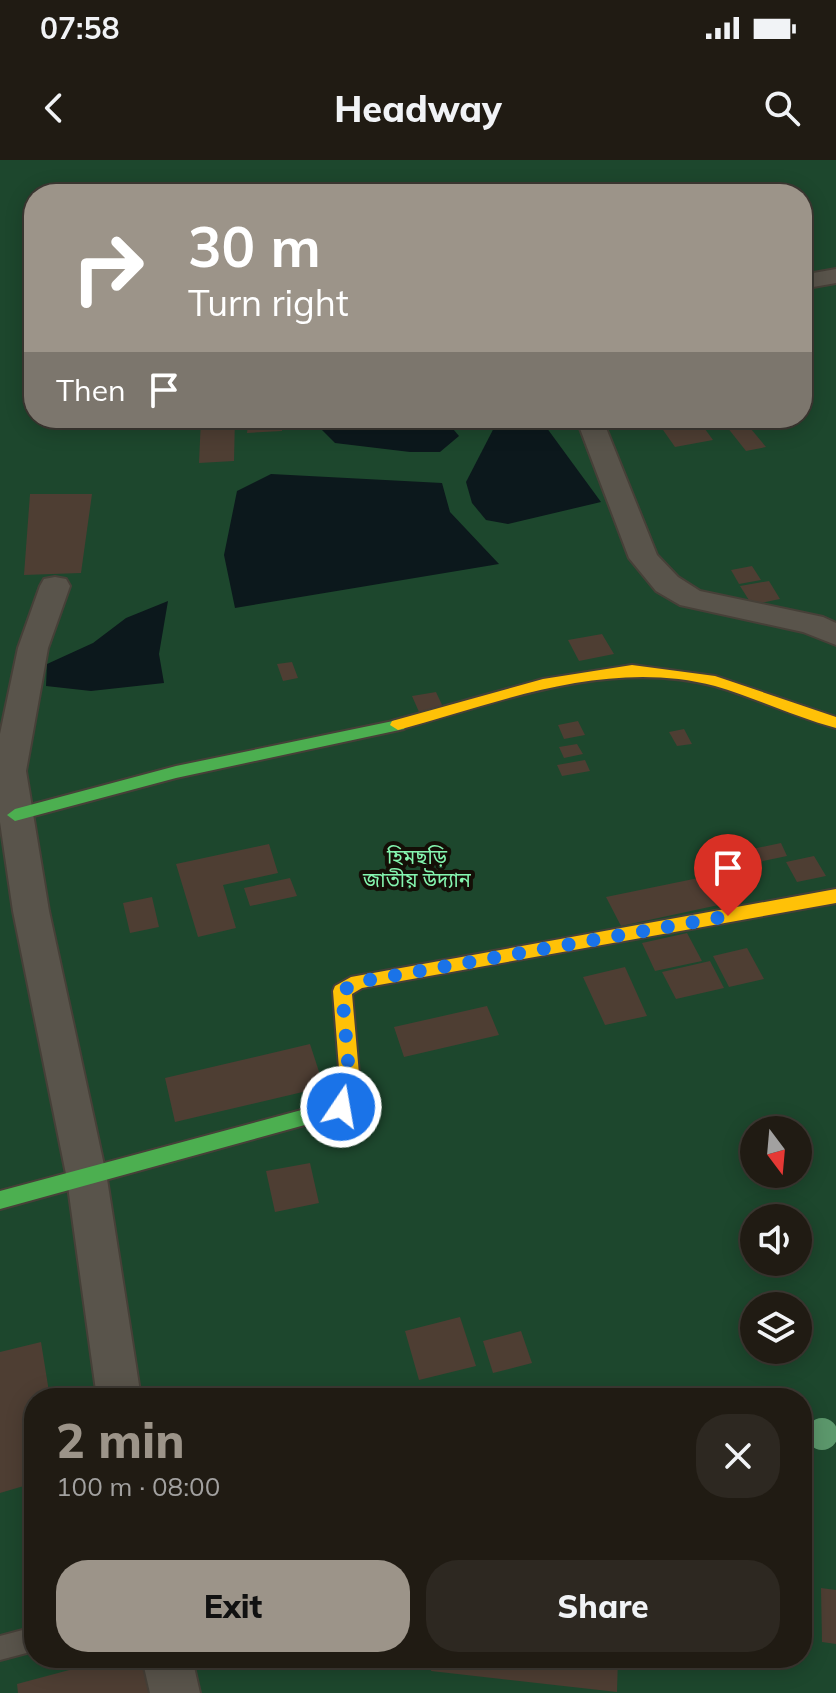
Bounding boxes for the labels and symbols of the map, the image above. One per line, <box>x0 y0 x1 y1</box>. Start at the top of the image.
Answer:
pin <box>694 834 762 916</box>
park label: হিমছড়ি জাতীয় উদ্যান <box>362 844 472 892</box>
position arrow <box>299 1065 383 1149</box>
north arrow <box>740 1116 812 1188</box>

